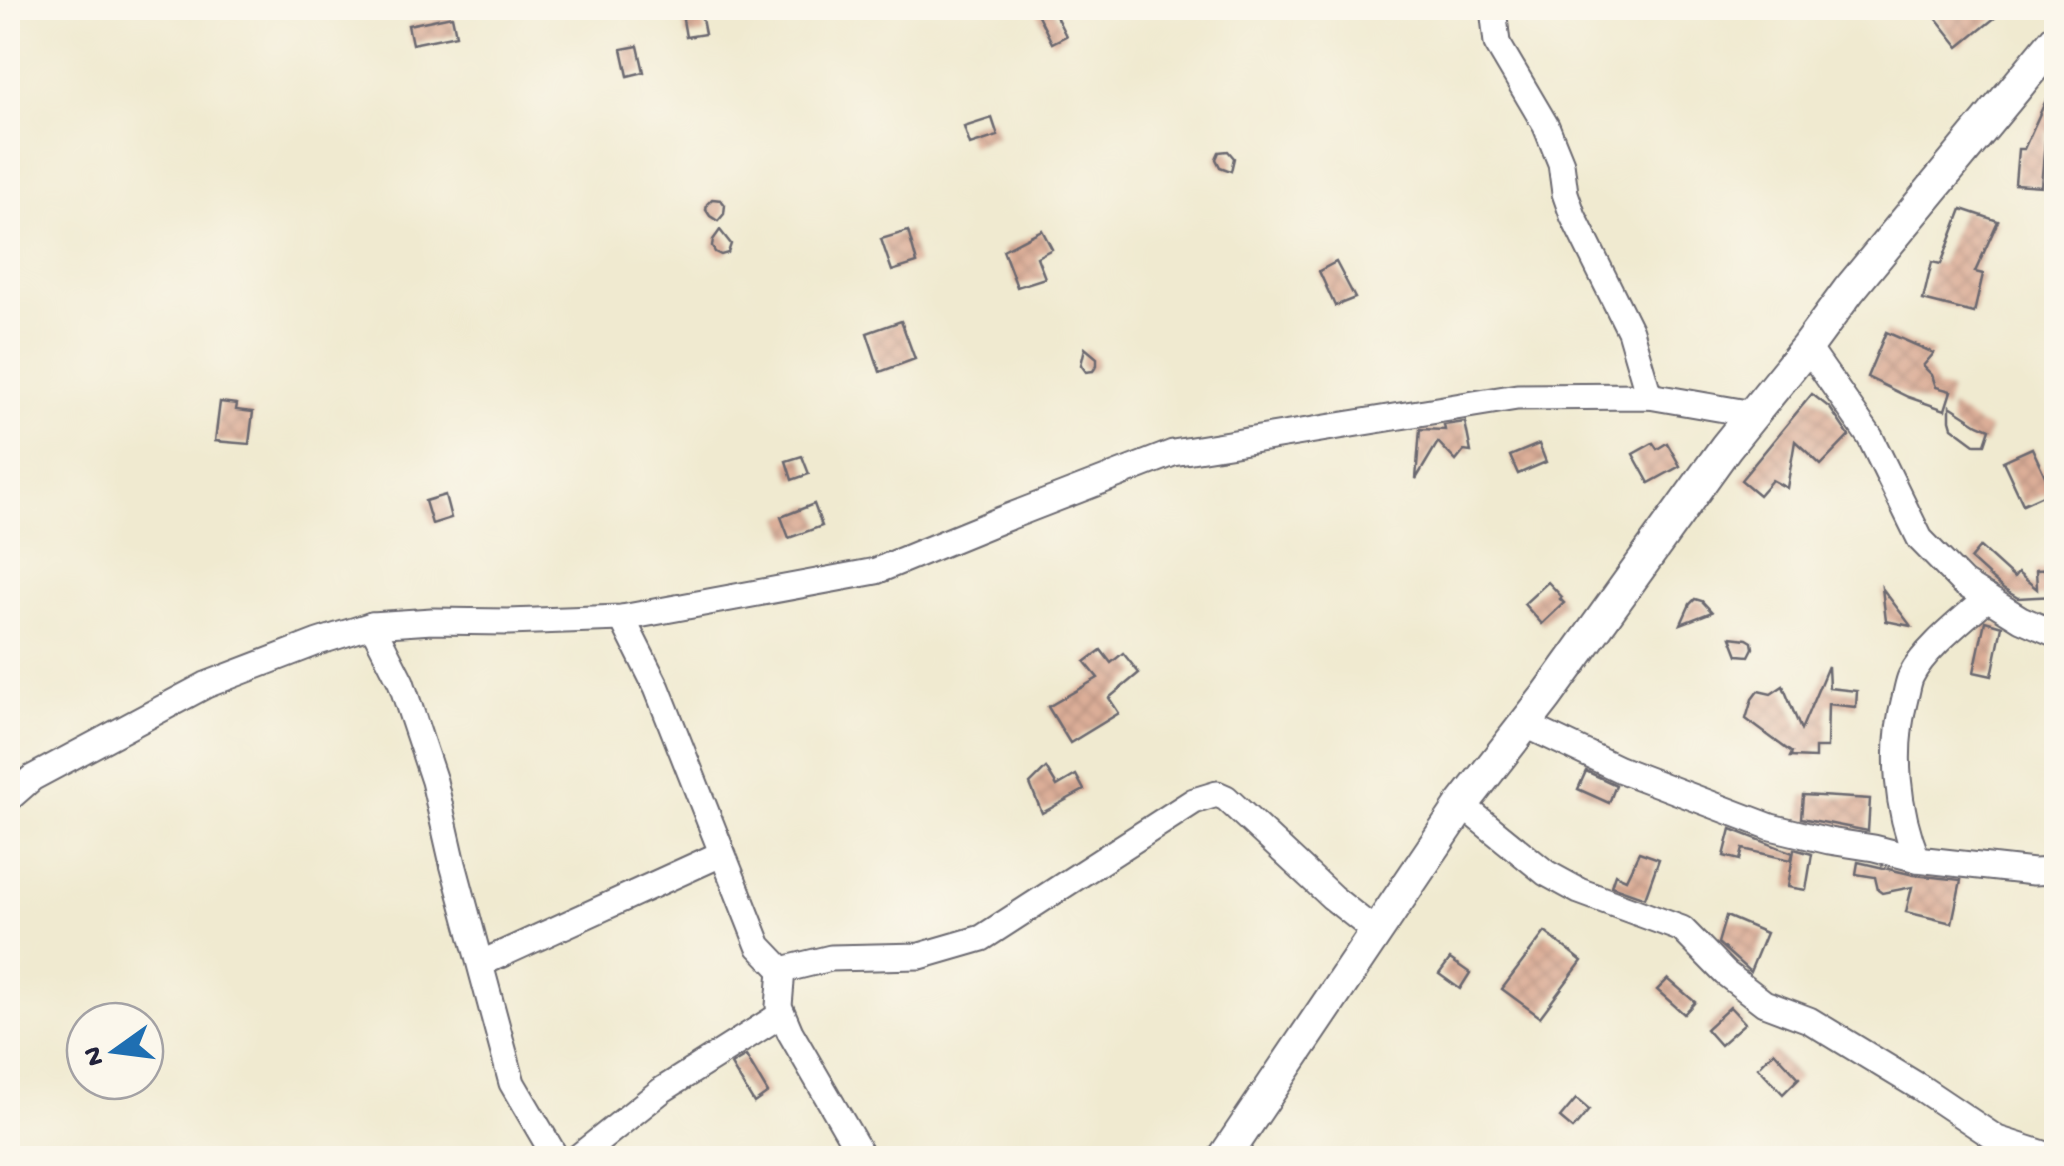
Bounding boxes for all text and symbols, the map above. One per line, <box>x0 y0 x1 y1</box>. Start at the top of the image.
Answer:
north arrow <box>65 1001 165 1101</box>
text: N <box>77 1043 113 1069</box>

